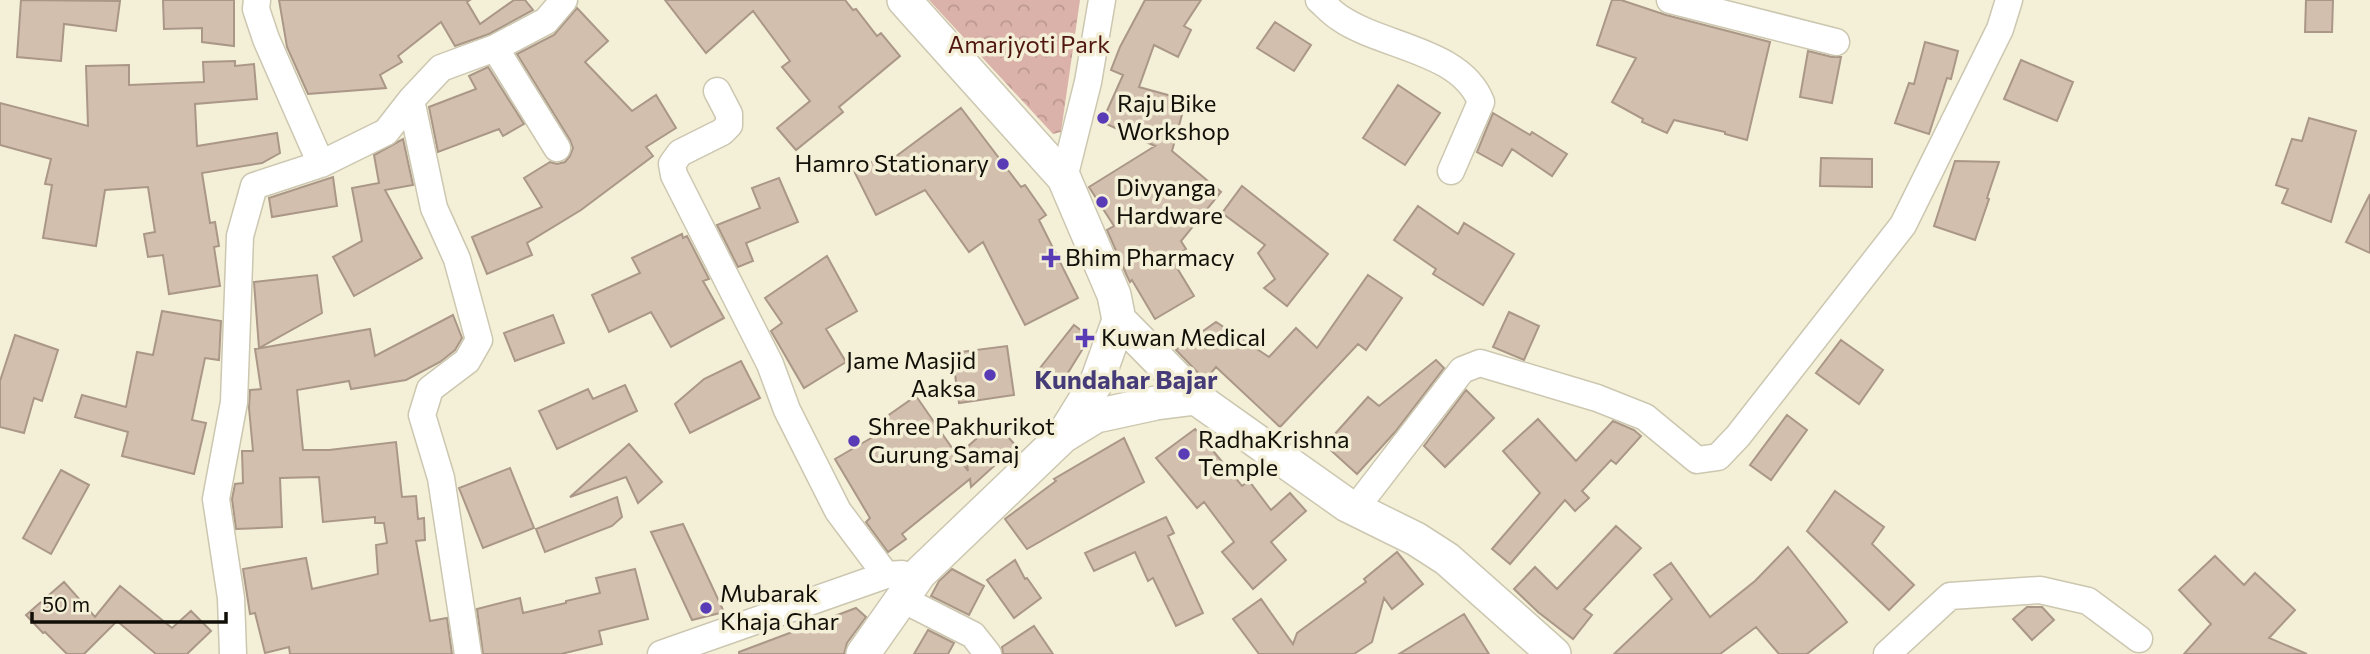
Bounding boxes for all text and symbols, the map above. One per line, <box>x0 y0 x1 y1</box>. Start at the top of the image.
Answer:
park label: Amarjyoti Park <box>948 29 1110 58</box>
place label: Raju Bike Workshop <box>1117 88 1230 145</box>
marker: Raju Bike Workshop <box>1095 110 1111 126</box>
place label: Hamro Stationary <box>795 148 989 177</box>
marker: Hamro Stationary <box>995 156 1011 172</box>
place label: Divyanga Hardware <box>1116 172 1223 229</box>
marker: Divyanga Hardware <box>1094 194 1110 210</box>
place label: Bhim Pharmacy <box>1065 242 1235 271</box>
marker: Bhim Pharmacy <box>1043 250 1059 266</box>
place label: Kuwan Medical <box>1101 322 1266 351</box>
marker: Kuwan Medical <box>1075 328 1095 348</box>
place label: Jame Masjid Aaksa <box>846 345 976 402</box>
district label: Kundahar Bajar <box>1034 363 1218 394</box>
marker: Jame Masjid Aaksa <box>982 367 998 383</box>
place label: Shree Pakhurikot Gurung Samaj <box>868 411 1055 468</box>
place label: RadhaKrishna Temple <box>1198 424 1350 481</box>
marker: Shree Pakhurikot Gurung Samaj <box>846 433 862 449</box>
marker: RadhaKrishna Temple <box>1176 446 1192 462</box>
place label: Mubarak Khaja Ghar <box>720 578 840 635</box>
scale bar <box>32 580 226 624</box>
text: 50 m <box>42 591 90 616</box>
marker: Mubarak Khaja Ghar <box>698 600 714 616</box>

